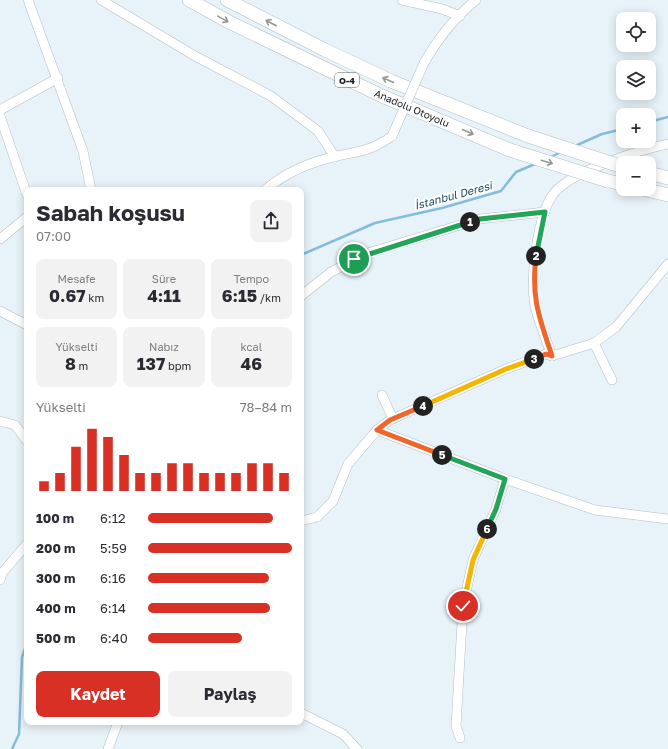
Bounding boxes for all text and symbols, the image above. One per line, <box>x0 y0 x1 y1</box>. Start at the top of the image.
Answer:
map controls <box>616 12 656 196</box>
button: locate <box>616 12 656 52</box>
one-way arrow <box>217 16 229 23</box>
one-way arrow <box>266 19 278 26</box>
button: layers <box>616 60 656 100</box>
road number: O-4 <box>335 73 359 87</box>
one-way arrow <box>383 76 395 83</box>
street label: Anadolu Otoyolu <box>373 87 451 129</box>
button: + <box>616 108 656 148</box>
one-way arrow <box>462 129 474 136</box>
button: − <box>616 156 656 196</box>
one-way arrow <box>540 159 553 166</box>
water label: İstanbul Deresi <box>413 178 495 212</box>
text: Sabah koşusu <box>36 199 185 226</box>
button: share <box>250 200 292 242</box>
pin: 1 <box>460 212 480 232</box>
text: 1 <box>467 215 473 228</box>
text: 07:00 <box>36 228 71 244</box>
pin <box>337 242 371 276</box>
pin: 2 <box>526 246 546 266</box>
icon: arrive <box>343 248 365 270</box>
text: 2 <box>533 249 539 262</box>
text: Mesafe <box>58 272 96 285</box>
text: Süre <box>152 272 176 285</box>
text: Tempo <box>234 272 269 285</box>
text: 0.67 <box>49 285 86 306</box>
text: 4:11 <box>147 285 181 306</box>
text: 6:15 <box>222 285 257 306</box>
text: km <box>86 291 104 304</box>
text: /km <box>257 291 281 304</box>
text: Yükselti <box>56 340 98 353</box>
text: Nabız <box>149 340 179 353</box>
text: kcal <box>240 340 262 353</box>
pin: 3 <box>524 349 544 369</box>
text: 3 <box>531 352 537 365</box>
text: 8 <box>65 353 76 374</box>
text: 137 <box>137 353 165 374</box>
text: 46 <box>241 353 262 374</box>
text: m <box>76 359 88 372</box>
text: bpm <box>165 359 191 372</box>
pin: 4 <box>413 396 433 416</box>
text: Yükselti <box>36 399 86 415</box>
text: 78–84 m <box>240 399 292 415</box>
text: 4 <box>420 399 426 412</box>
pin: 5 <box>432 445 452 465</box>
text: 5 <box>439 448 445 461</box>
text: 100 m <box>36 510 74 526</box>
text: 6:12 <box>100 510 126 526</box>
pin: 6 <box>477 519 497 539</box>
text: 6 <box>484 522 491 535</box>
text: 200 m <box>36 540 75 556</box>
text: 5:59 <box>100 540 127 556</box>
text: 300 m <box>36 570 75 586</box>
text: 6:16 <box>100 570 126 586</box>
pin <box>446 589 480 623</box>
icon: check <box>452 595 474 617</box>
text: 400 m <box>36 600 76 616</box>
text: 6:14 <box>100 600 126 616</box>
text: 500 m <box>36 630 75 646</box>
text: 6:40 <box>100 630 128 646</box>
button: Kaydet <box>36 671 160 717</box>
button: Paylaş <box>168 671 292 717</box>

